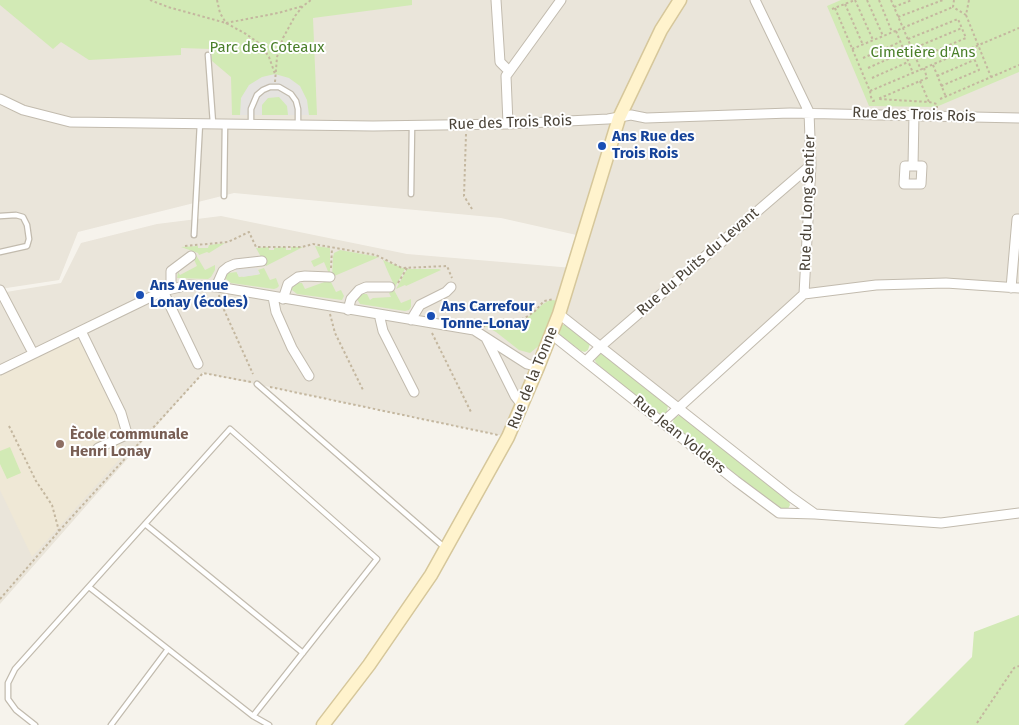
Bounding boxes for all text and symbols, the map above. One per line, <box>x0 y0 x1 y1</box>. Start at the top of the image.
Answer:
park label: Parc des Coteaux <box>210 39 324 57</box>
park label: Cimetière d'Ans <box>870 44 976 62</box>
street label: Rue des Trois Rois <box>852 104 976 126</box>
street label: Rue des Trois Rois <box>448 112 572 134</box>
place label: Ans Rue des Trois Rois <box>612 128 694 163</box>
street label: Rue du Long Sentier <box>797 134 819 272</box>
marker: Ans Rue des Trois Rois <box>596 140 608 152</box>
street label: Rue du Puits du Levant <box>633 204 763 320</box>
place label: Ans Avenue Lonay (écoles) <box>150 277 248 312</box>
marker: Ans Avenue Lonay (écoles) <box>134 289 146 301</box>
place label: Ans Carrefour Tonne-Lonay <box>441 298 534 333</box>
marker: Ans Carrefour Tonne-Lonay <box>425 310 437 322</box>
street label: Rue de la Tonne <box>504 324 562 432</box>
street label: Rue Jean Volders <box>629 392 729 478</box>
place label: Ècole communale Henri Lonay <box>70 426 188 461</box>
marker: Ècole communale Henri Lonay <box>54 438 66 450</box>

